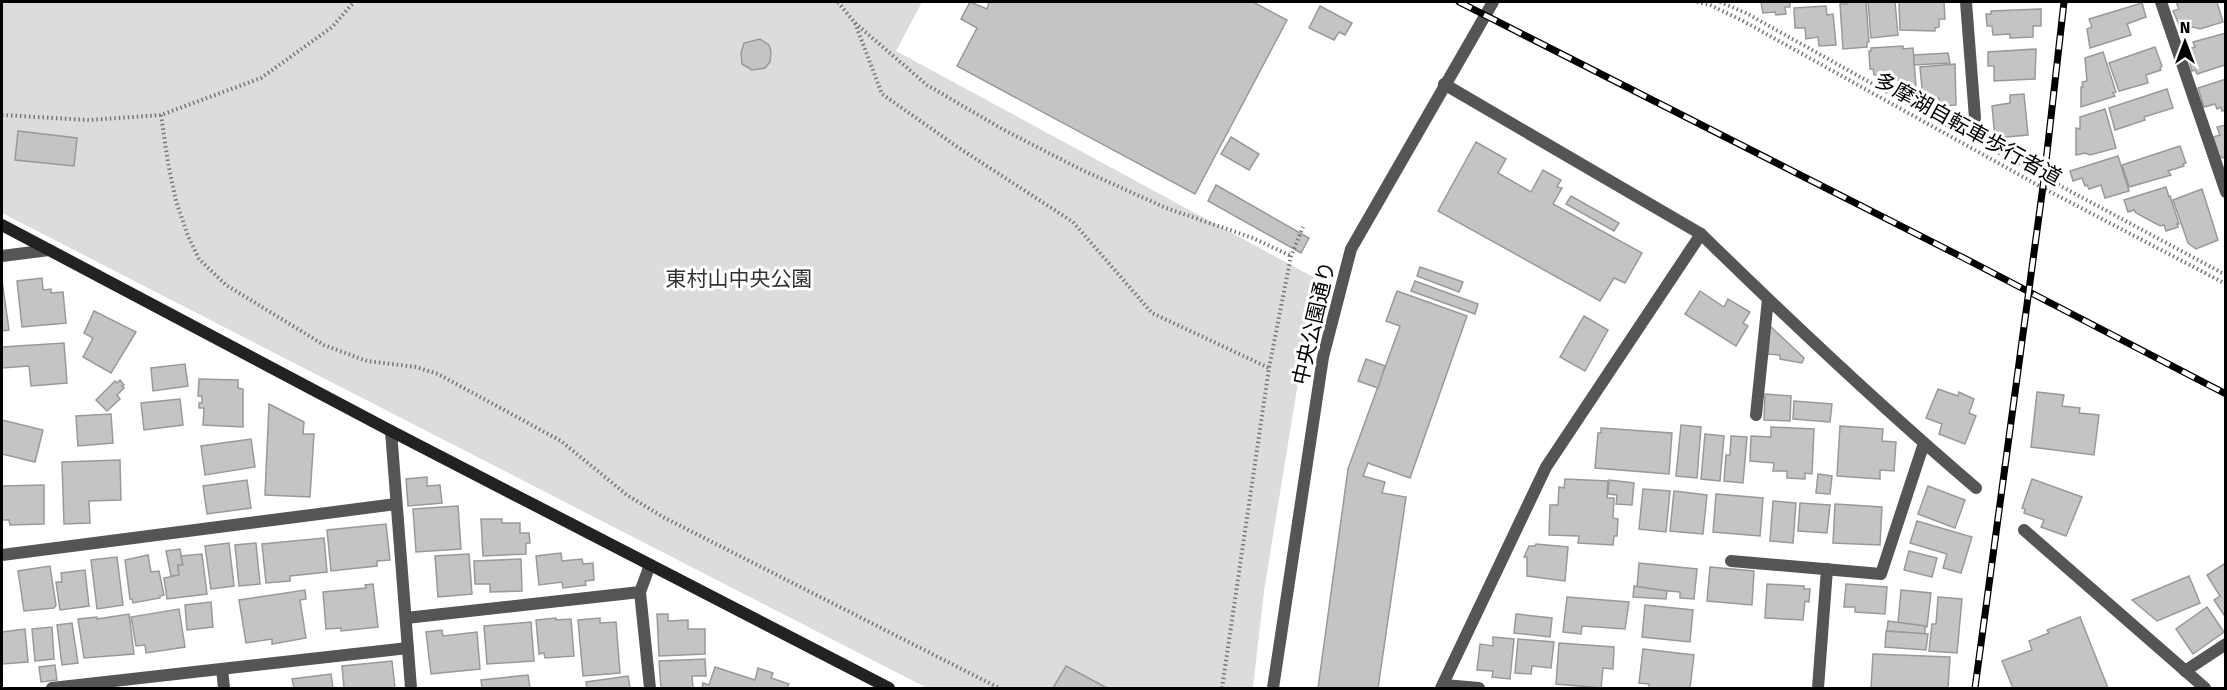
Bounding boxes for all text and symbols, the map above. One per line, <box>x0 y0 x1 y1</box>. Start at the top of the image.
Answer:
north arrow <box>2155 12 2215 72</box>
text: N <box>2180 18 2190 37</box>
street label: 多摩湖自転車歩行者道 <box>1870 67 2066 191</box>
street label: 中央公園通り <box>1287 259 1341 387</box>
park label: 東村山中央公園 <box>666 266 813 292</box>

